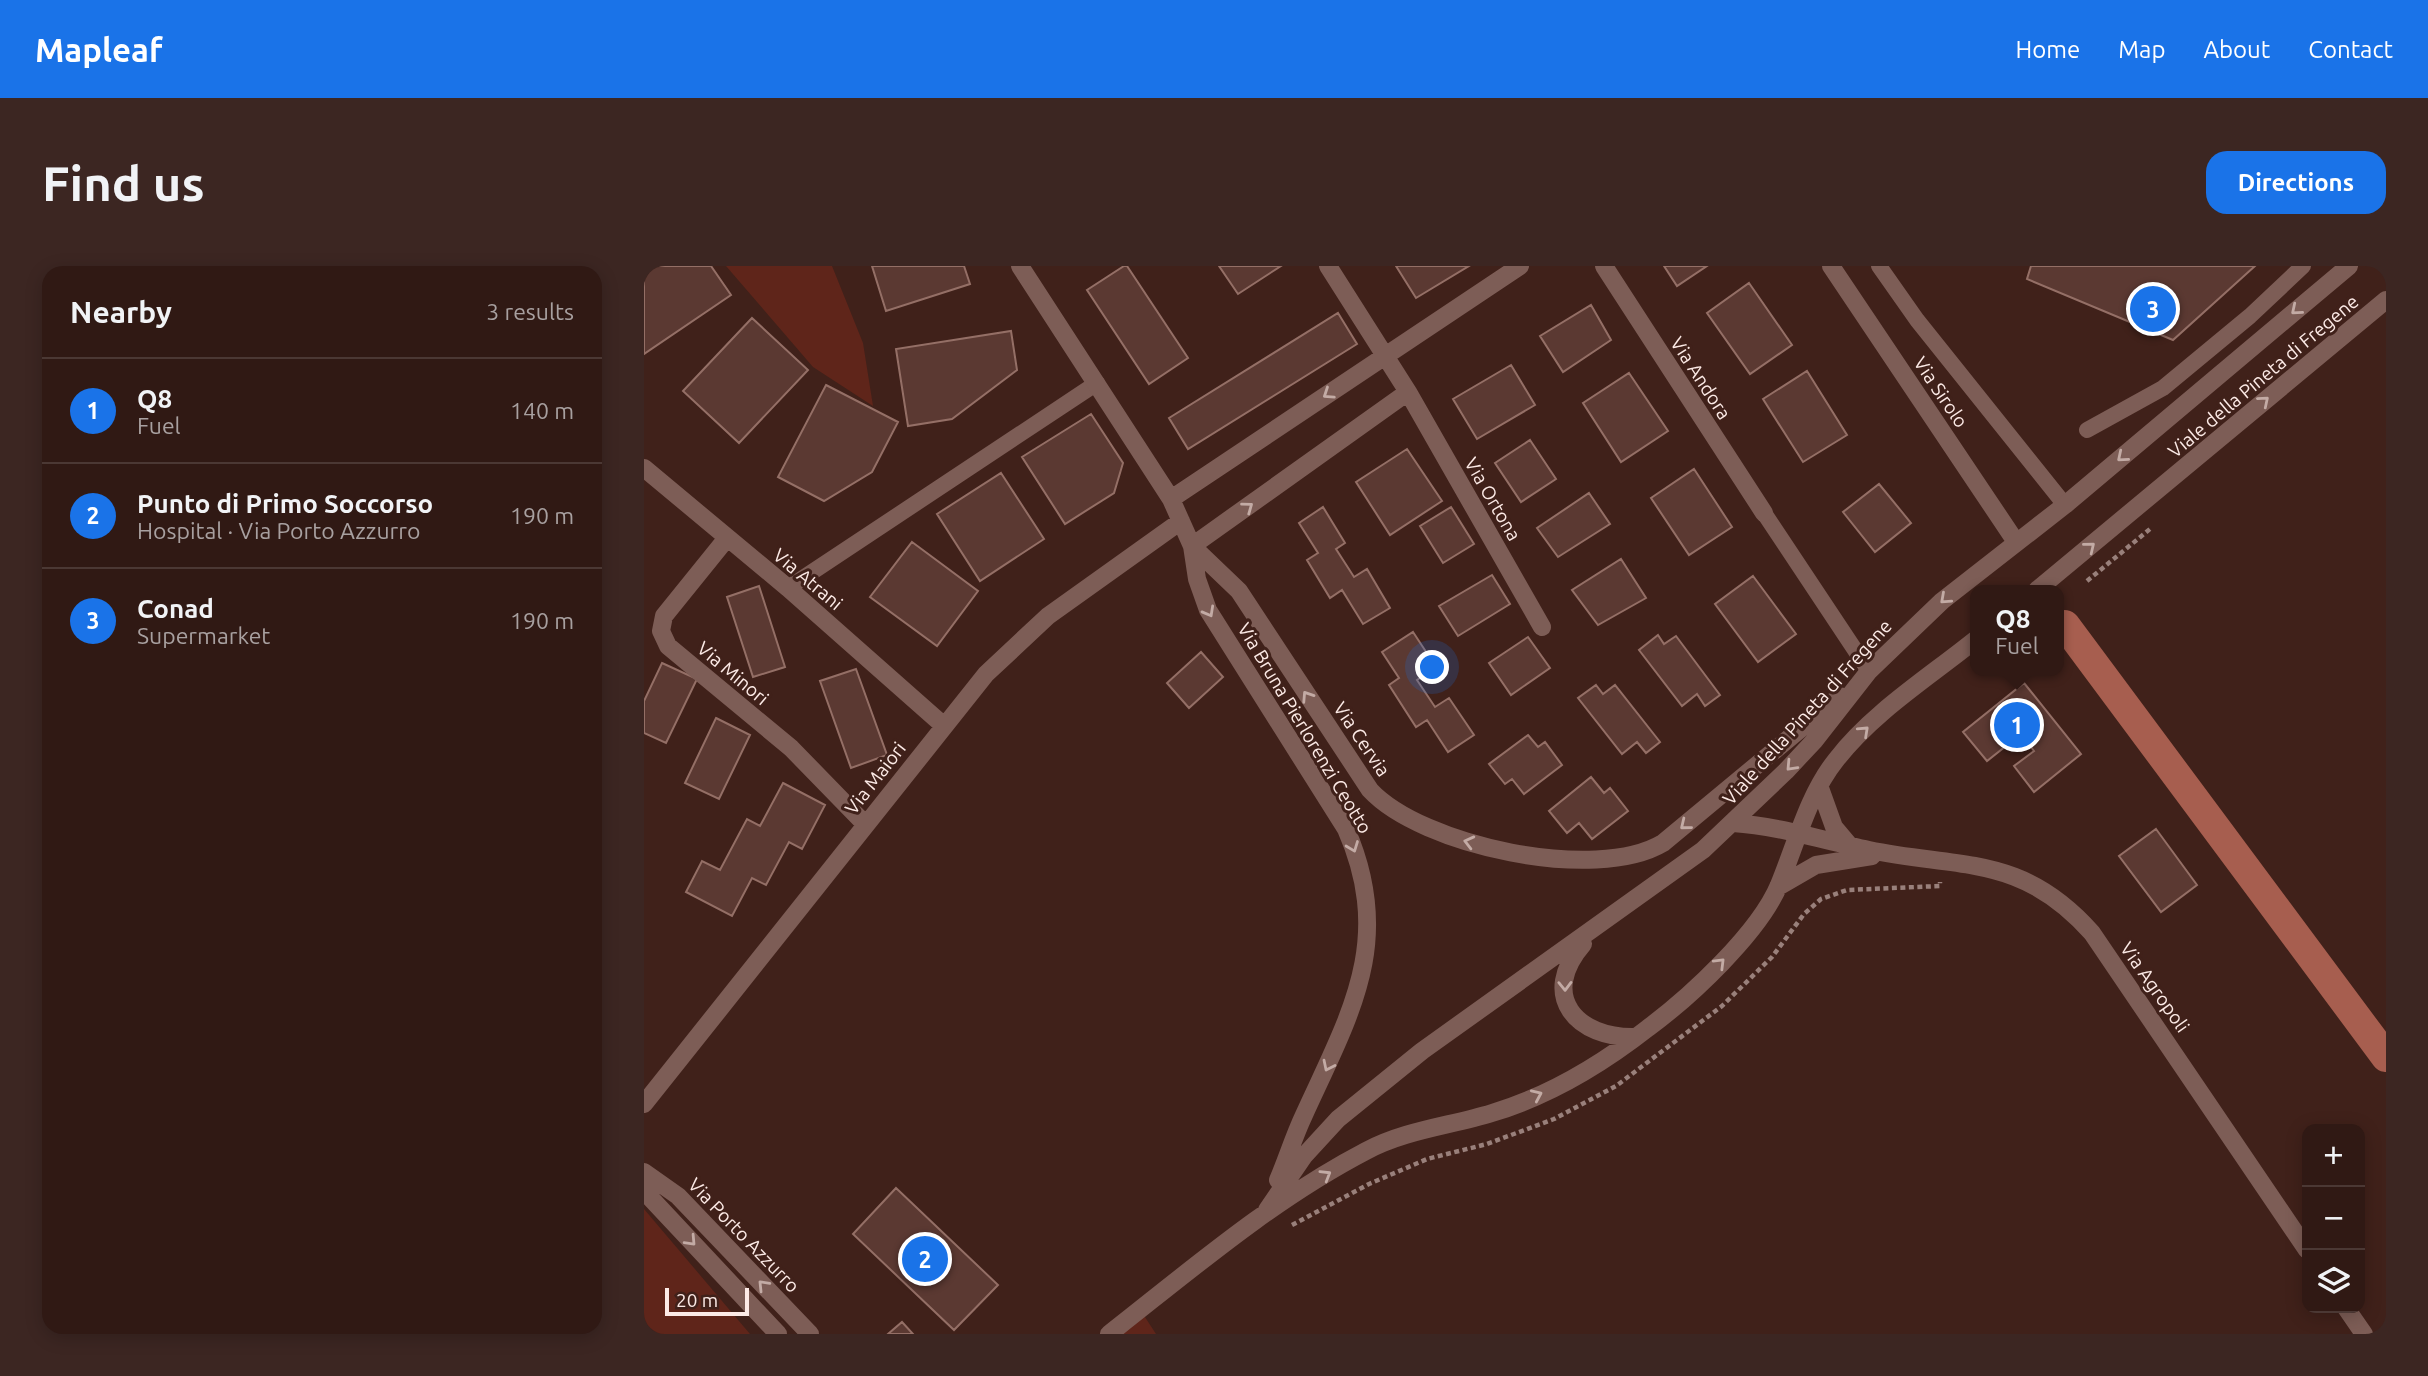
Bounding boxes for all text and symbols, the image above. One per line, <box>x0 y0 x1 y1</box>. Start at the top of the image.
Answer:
text: Mapleaf <box>35 31 163 68</box>
text: Home <box>2015 36 2080 63</box>
text: Map <box>2118 36 2165 63</box>
text: About <box>2203 36 2270 63</box>
text: Contact <box>2308 36 2393 63</box>
button: Directions <box>2206 151 2386 214</box>
text: Find us <box>42 155 205 210</box>
pin: 3 <box>2130 283 2176 335</box>
street label: Viale della Pineta di Fregene <box>2163 290 2363 462</box>
text: Nearby <box>70 295 172 329</box>
text: 3 results <box>486 299 574 324</box>
one-way arrow <box>2292 302 2305 314</box>
street label: Via Andora <box>1666 333 1736 423</box>
street label: Via Sirolo <box>1909 353 1973 431</box>
text: Q8 <box>137 384 172 413</box>
one-way arrow <box>1323 386 1336 398</box>
one-way arrow <box>2256 397 2269 409</box>
text: 1 <box>87 398 99 423</box>
text: 140 m <box>510 398 574 423</box>
text: Fuel <box>137 413 181 438</box>
one-way arrow <box>2118 448 2130 461</box>
street label: Via Ortona <box>1460 453 1526 545</box>
text: Punto di Primo Soccorso <box>137 489 433 518</box>
text: 2 <box>87 503 99 528</box>
text: 190 m <box>510 503 574 528</box>
one-way arrow <box>1240 503 1253 515</box>
text: Hospital · Via Porto Azzurro <box>137 518 420 543</box>
one-way arrow <box>2083 543 2095 556</box>
street label: Via Atrani <box>769 544 847 614</box>
popup <box>1970 585 2064 676</box>
one-way arrow <box>1940 590 1953 603</box>
text: Conad <box>137 594 214 623</box>
one-way arrow <box>1201 604 1215 617</box>
text: Q8 <box>1995 604 2030 633</box>
text: 3 <box>87 608 99 633</box>
text: 190 m <box>510 608 574 633</box>
street label: Viale della Pineta di Fregene <box>1718 615 1896 809</box>
street label: Via Bruna Pierlorenzi Ceotto <box>1233 619 1377 837</box>
text: Supermarket <box>137 623 270 648</box>
text: Fuel <box>1995 633 2039 658</box>
street label: Via Minori <box>693 637 773 709</box>
your location <box>1415 650 1449 684</box>
one-way arrow <box>1303 690 1316 703</box>
street label: Via Cervia <box>1329 698 1395 780</box>
pin: 1 <box>1994 699 2040 751</box>
one-way arrow <box>1856 726 1869 739</box>
street label: Via Maiori <box>840 738 910 818</box>
one-way arrow <box>1787 758 1800 771</box>
one-way arrow <box>1681 816 1693 829</box>
one-way arrow <box>1463 836 1475 850</box>
one-way arrow <box>1345 841 1359 853</box>
street label: Via Agropoli <box>2116 938 2194 1036</box>
one-way arrow <box>1712 958 1725 971</box>
one-way arrow <box>1557 981 1573 992</box>
one-way arrow <box>1322 1059 1336 1071</box>
one-way arrow <box>1530 1089 1542 1103</box>
map controls <box>2302 1124 2365 1313</box>
button: + <box>2302 1124 2365 1187</box>
one-way arrow <box>1318 1170 1331 1183</box>
street label: Via Porto Azzurro <box>684 1173 804 1297</box>
button: − <box>2302 1187 2365 1250</box>
one-way arrow <box>682 1233 695 1246</box>
pin: 2 <box>902 1233 948 1285</box>
button: layers <box>2302 1250 2365 1313</box>
one-way arrow <box>758 1280 771 1293</box>
scale bar <box>665 1285 749 1317</box>
text: 20 m <box>676 1289 718 1311</box>

